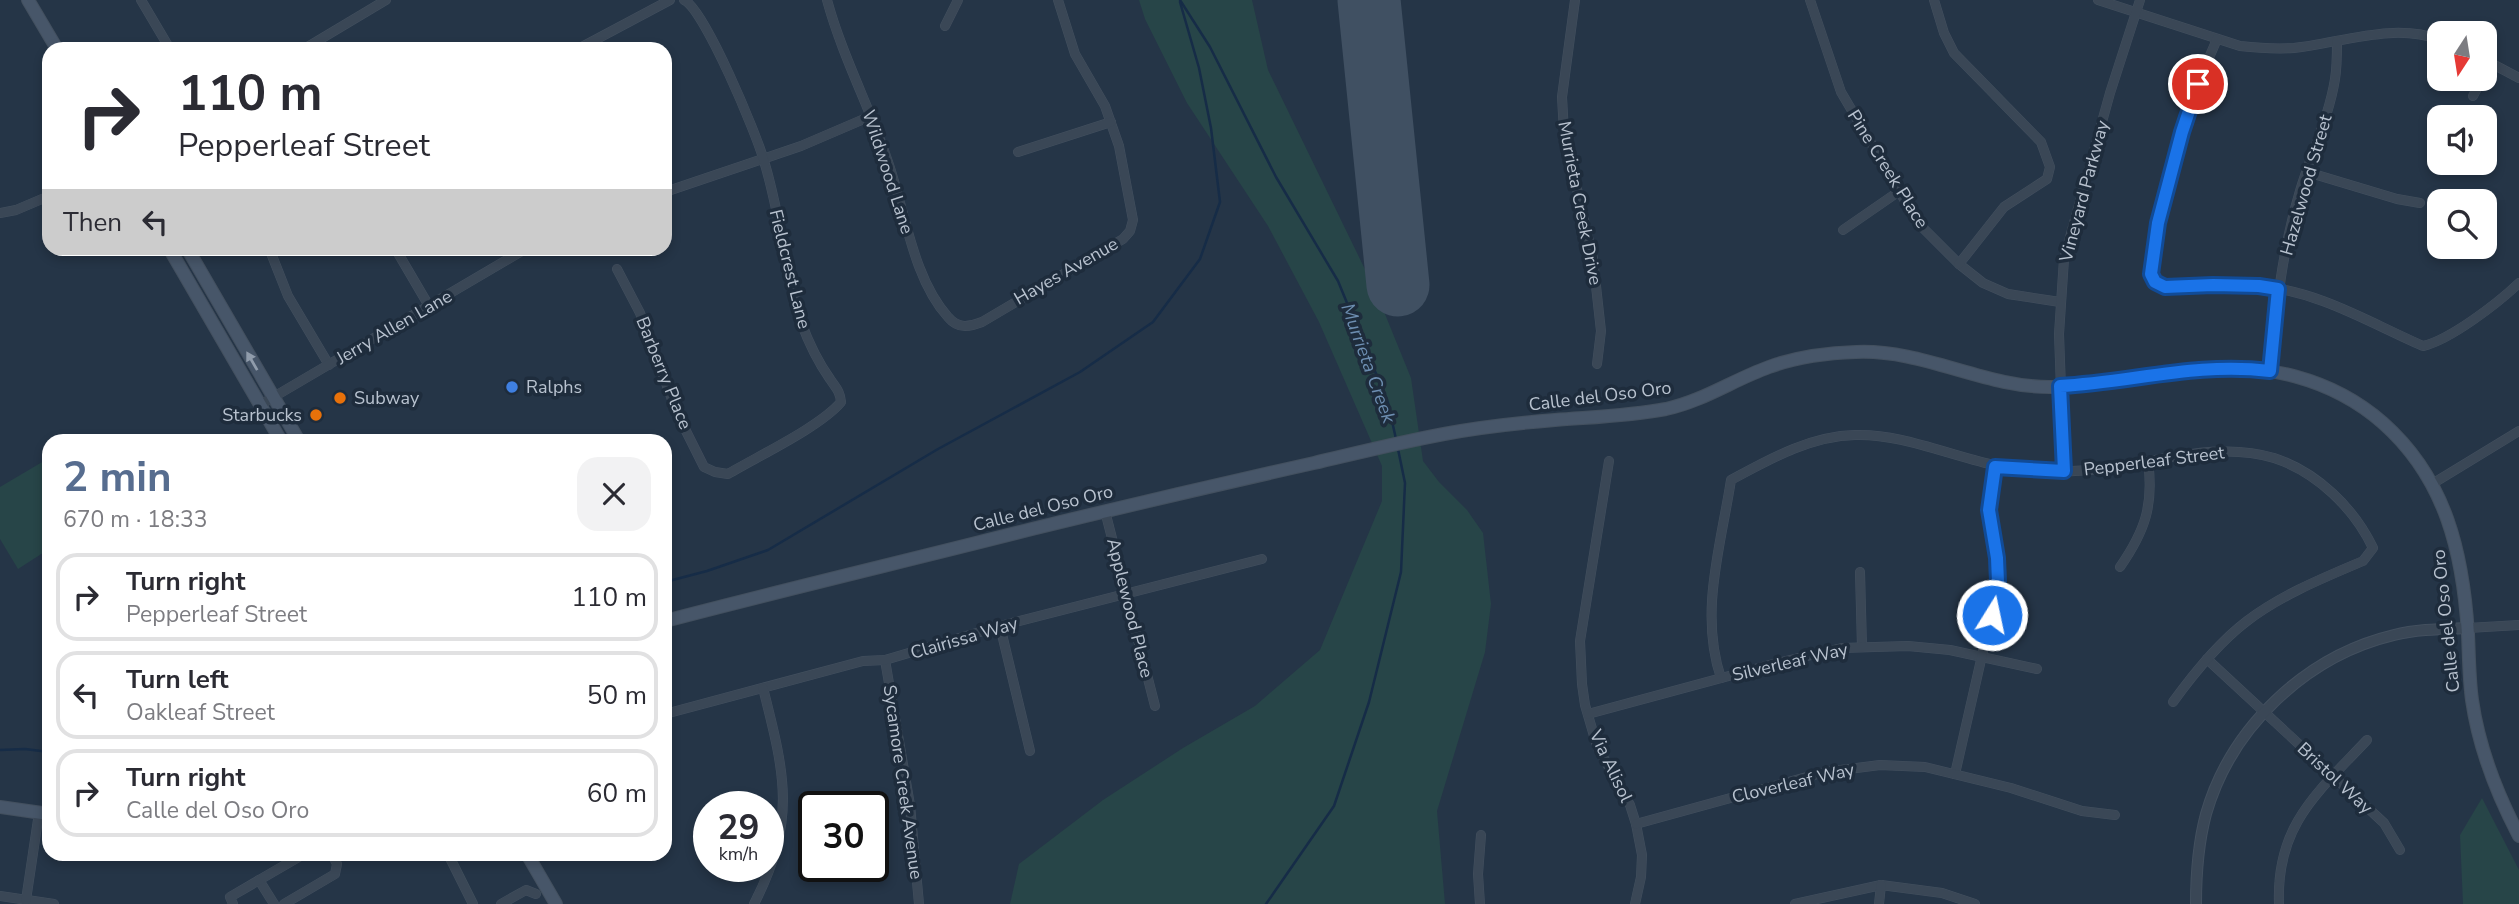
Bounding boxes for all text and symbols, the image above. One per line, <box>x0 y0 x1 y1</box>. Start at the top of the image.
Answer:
north arrow <box>2427 21 2497 91</box>
map controls <box>2427 21 2497 259</box>
pin <box>2168 54 2228 114</box>
text: 110 m <box>178 60 322 127</box>
icon: arrive <box>2179 65 2217 103</box>
icon: right <box>63 70 154 161</box>
street label: Pine Creek Place <box>1842 105 1934 233</box>
button: sound <box>2427 105 2497 175</box>
street label: Wildwood Lane <box>857 107 919 237</box>
street label: Hazelwood Street <box>2274 111 2338 258</box>
street label: Vineyard Parkway <box>2053 117 2115 265</box>
street label: Murrieta Creek Drive <box>1552 119 1608 287</box>
text: Pepperleaf Street <box>178 124 430 167</box>
button: search <box>2427 189 2497 259</box>
icon: left <box>136 203 174 241</box>
text: Then <box>63 205 122 240</box>
street label: Fieldcrest Lane <box>764 207 816 331</box>
street label: Hayes Avenue <box>1010 232 1122 310</box>
street label: Jerry Allen Lane <box>331 284 456 370</box>
water label: Murrieta Creek <box>1334 300 1402 427</box>
street label: Barberry Place <box>630 313 698 433</box>
one-way arrow <box>246 351 258 370</box>
place label: Ralphs <box>526 375 582 399</box>
street label: Calle del Oso Oro <box>1527 375 1673 417</box>
marker: Ralphs <box>504 379 520 395</box>
place label: Subway <box>354 386 420 410</box>
marker: Subway <box>332 390 348 406</box>
place label: Starbucks <box>222 403 302 427</box>
marker: Starbucks <box>308 407 324 423</box>
street label: Pepperleaf Street <box>2082 440 2226 482</box>
text: 2 min <box>63 449 172 506</box>
button: close <box>577 457 651 531</box>
street label: Calle del Oso Oro <box>971 479 1115 537</box>
text: 670 m · 18:33 <box>63 504 208 535</box>
street label: Applewood Place <box>1101 536 1159 680</box>
street label: Calle del Oso Oro <box>2427 548 2465 694</box>
text: Turn right <box>126 564 245 599</box>
icon: right <box>67 578 105 616</box>
position arrow <box>1955 578 2029 652</box>
text: 110 m <box>571 580 647 615</box>
text: Pepperleaf Street <box>126 599 307 630</box>
street label: Clairissa Way <box>907 611 1021 665</box>
street label: Silverleaf Way <box>1730 637 1851 687</box>
text: Turn left <box>126 662 229 697</box>
icon: left <box>67 676 105 714</box>
text: 50 m <box>587 678 647 713</box>
street label: Sycamore Creek Avenue <box>877 683 929 881</box>
text: Oakleaf Street <box>126 697 275 728</box>
street label: Via Alisol <box>1583 725 1639 807</box>
street label: Bristol Way <box>2292 737 2378 820</box>
street label: Cloverleaf Way <box>1729 757 1857 809</box>
text: Turn right <box>126 760 245 795</box>
icon: right <box>67 774 105 812</box>
text: 60 m <box>587 776 647 811</box>
speed limit sign: 30 <box>798 791 889 882</box>
text: Calle del Oso Oro <box>126 795 309 826</box>
text: 29 <box>717 804 760 851</box>
text: km/h <box>719 842 758 866</box>

